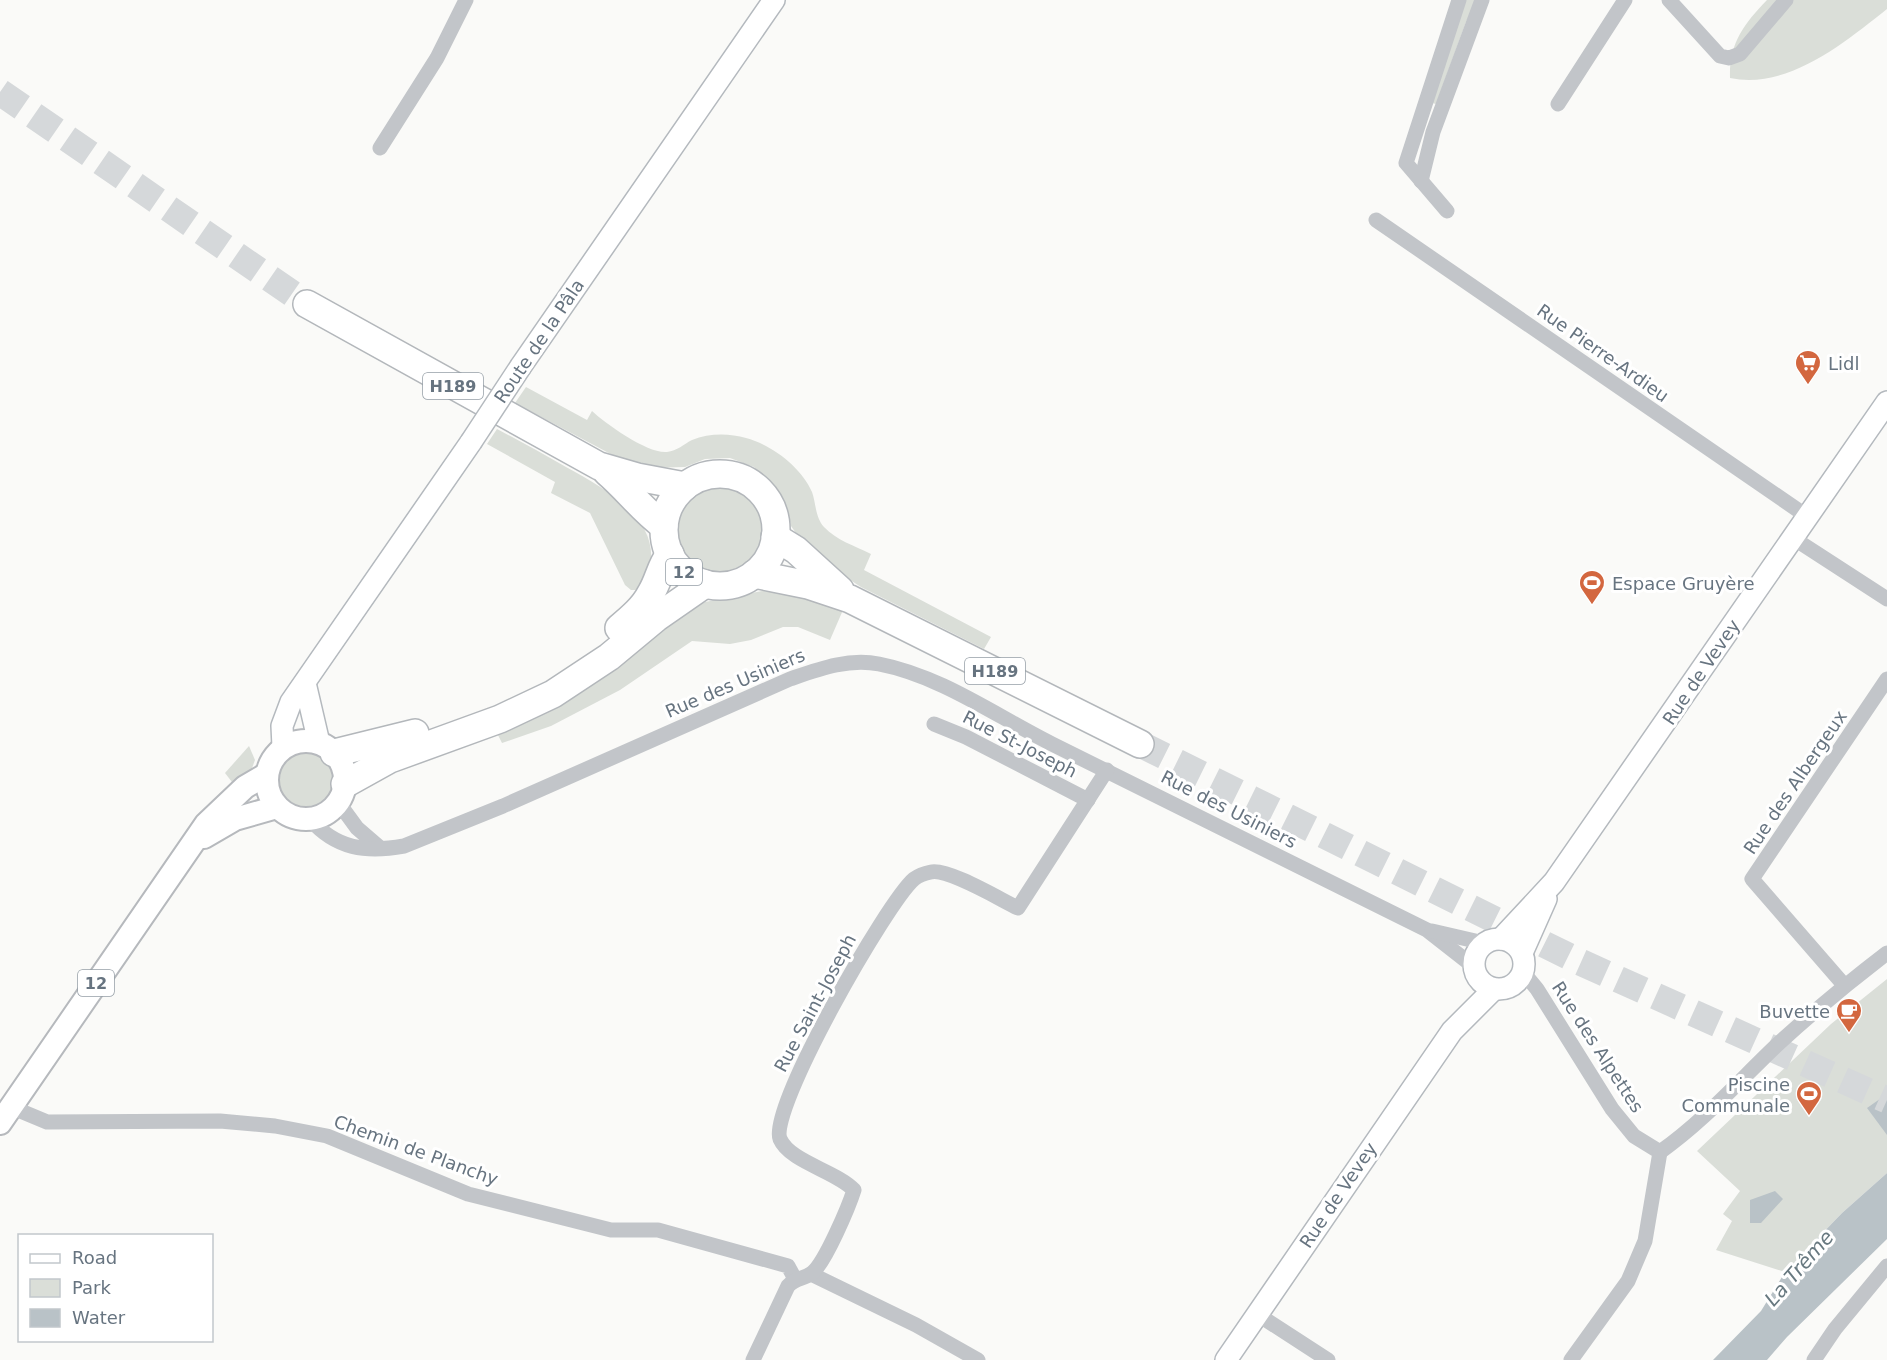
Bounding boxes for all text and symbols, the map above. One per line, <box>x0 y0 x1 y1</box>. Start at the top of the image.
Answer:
street label: Route de la Pâla <box>490 275 588 407</box>
street label: Rue Pierre-Ardieu <box>1533 300 1673 406</box>
supermarket icon: Lidl <box>1793 348 1823 386</box>
place label: Lidl <box>1828 353 1859 374</box>
road number: H189 <box>423 373 483 399</box>
road number: 12 <box>666 559 702 585</box>
sports icon: Espace Gruyère <box>1577 568 1607 606</box>
place label: Espace Gruyère <box>1612 573 1754 594</box>
street label: Rue de Vevey <box>1658 615 1744 729</box>
street label: Rue des Usiniers <box>662 644 808 722</box>
road number: H189 <box>965 658 1025 684</box>
street label: Rue St-Joseph <box>959 706 1081 782</box>
street label: Rue des Albergeux <box>1739 706 1851 858</box>
street label: Rue des Usiniers <box>1158 766 1300 852</box>
street label: Rue Saint-Joseph <box>770 931 860 1075</box>
road number: 12 <box>78 970 114 996</box>
street label: Rue des Alpettes <box>1548 978 1648 1116</box>
cafe icon: Buvette <box>1834 996 1864 1034</box>
place label: Buvette <box>1759 1001 1830 1022</box>
place label: Piscine Communale <box>1681 1074 1790 1116</box>
sports icon: Piscine Communale <box>1794 1079 1824 1117</box>
street label: Chemin de Planchy <box>331 1111 501 1190</box>
street label: Rue de Vevey <box>1295 1138 1381 1252</box>
water label: La Trême <box>1760 1225 1838 1311</box>
legend <box>18 1234 213 1342</box>
text: Road <box>72 1247 117 1268</box>
text: Park <box>72 1277 111 1298</box>
text: Water <box>72 1307 126 1328</box>

